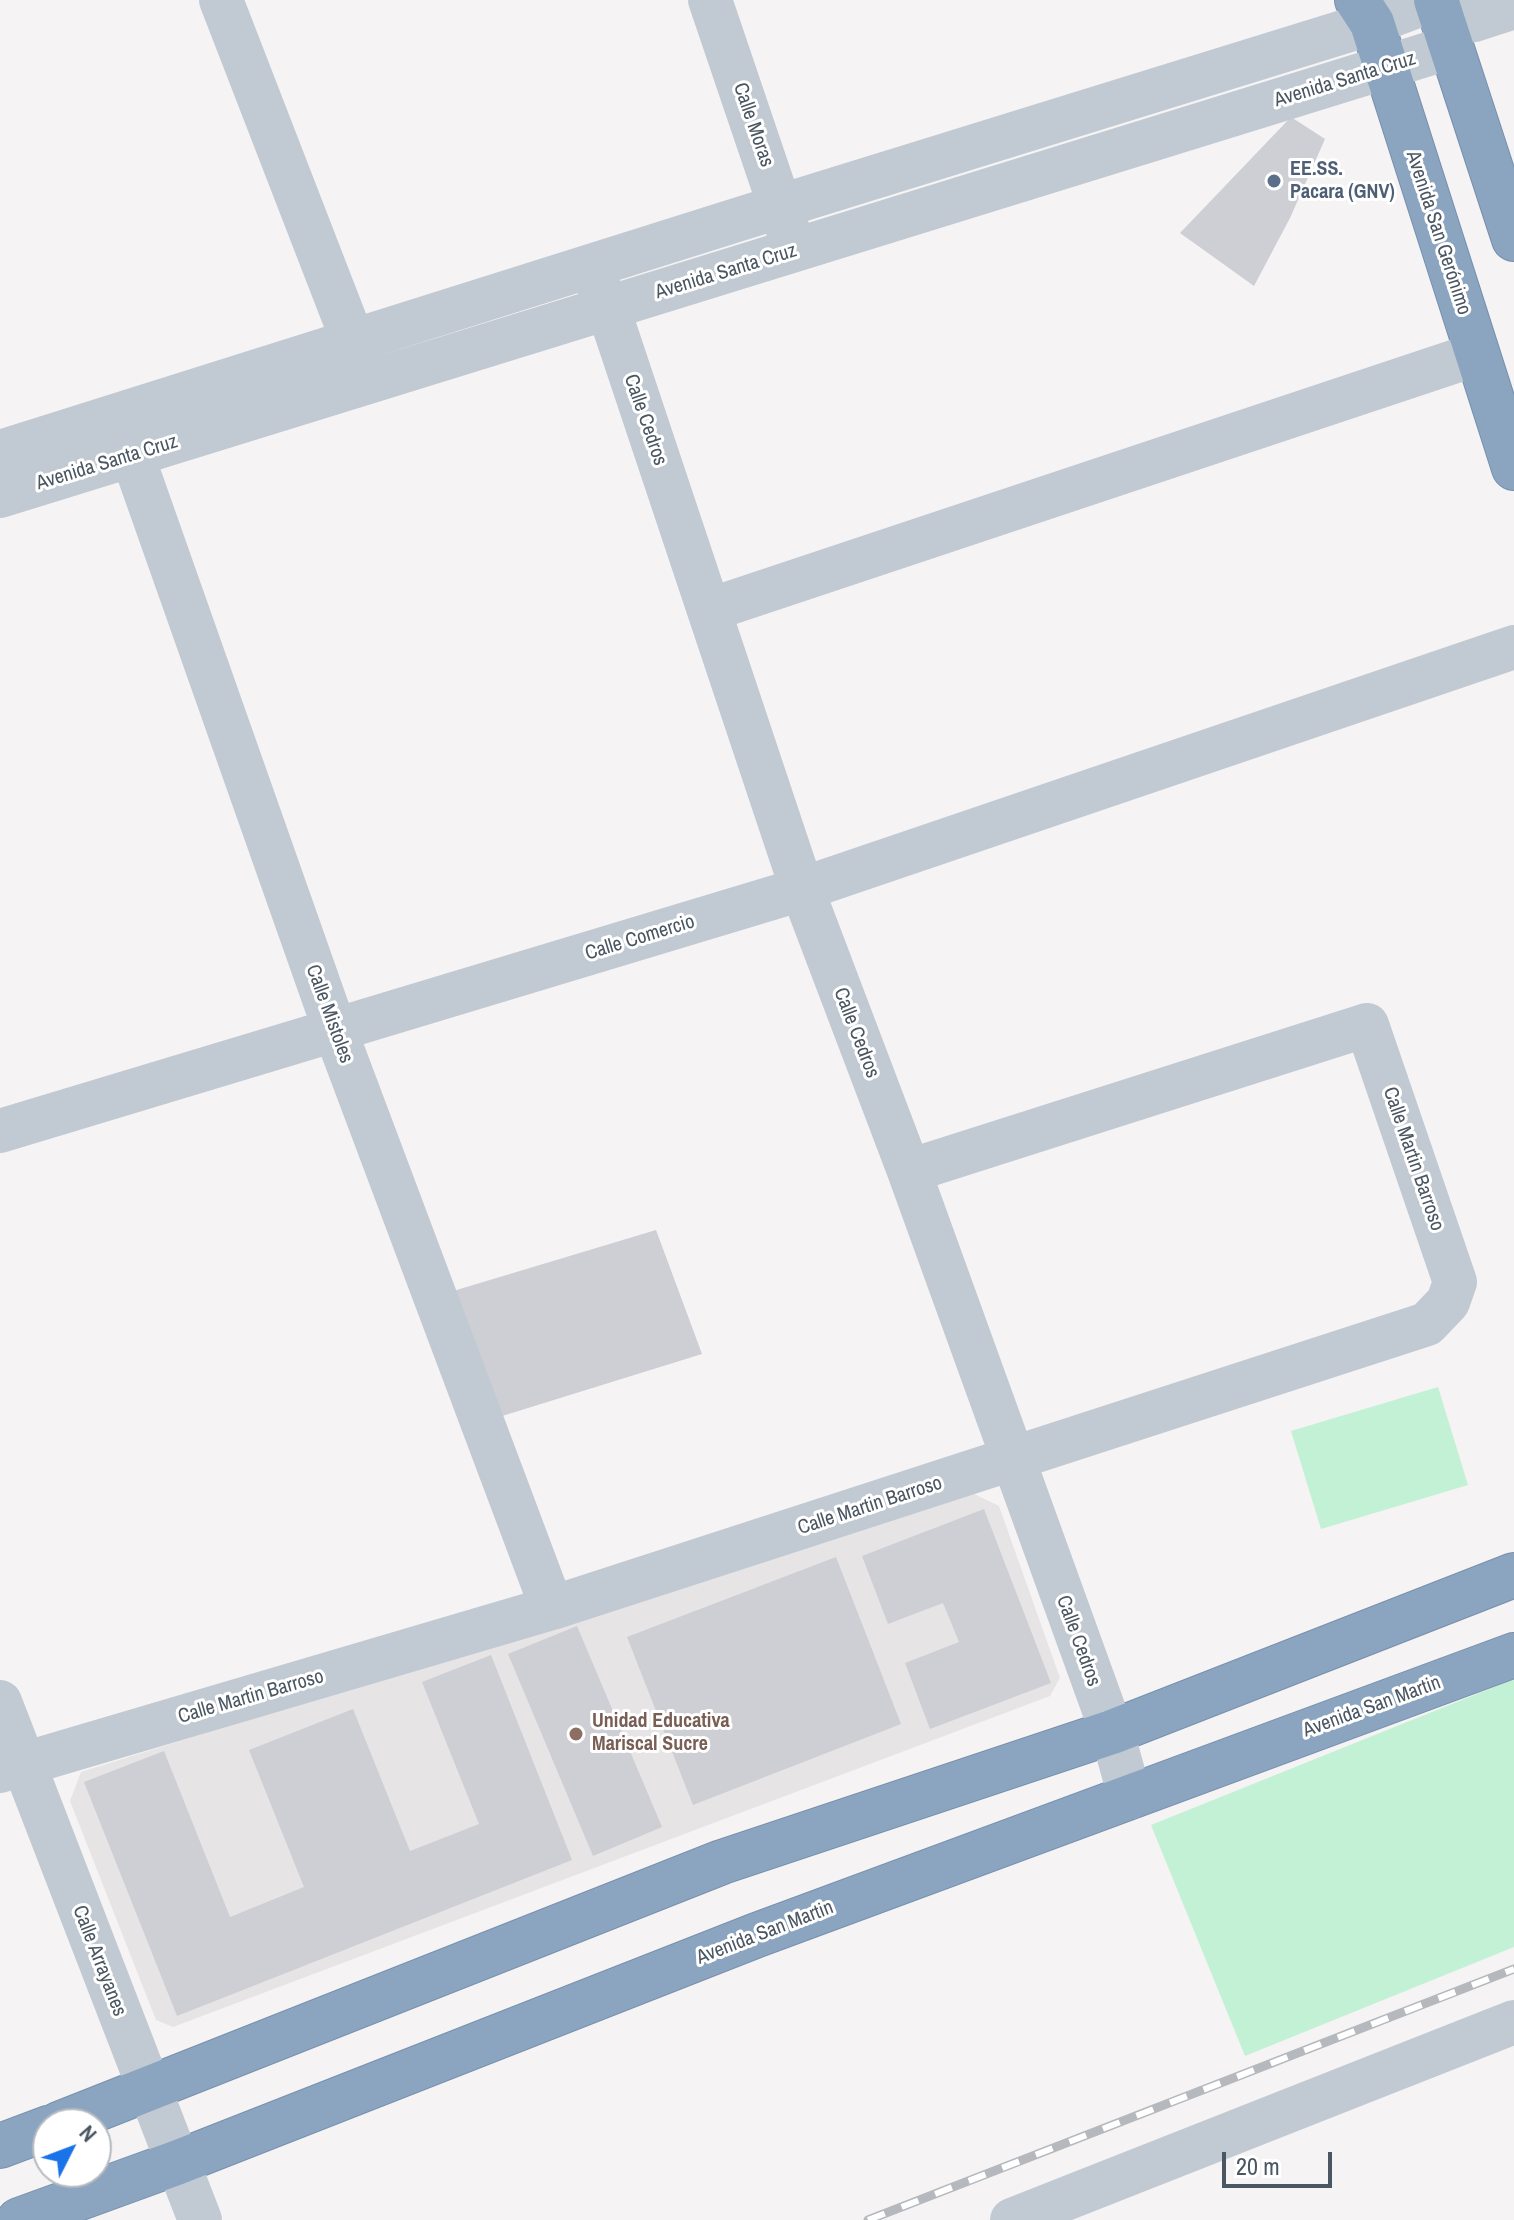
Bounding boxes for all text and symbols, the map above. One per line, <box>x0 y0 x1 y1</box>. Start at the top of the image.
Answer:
street label: Avenida Santa Cruz <box>1271 47 1419 113</box>
street label: Calle Moras <box>727 80 779 170</box>
street label: Avenida San Gerónimo <box>1400 148 1476 318</box>
place label: EE.SS. Pacara (GNV) <box>1290 158 1395 205</box>
marker: EE.SS. Pacara (GNV) <box>1265 172 1283 190</box>
street label: Avenida Santa Cruz <box>652 239 800 305</box>
street label: Calle Cedros <box>618 371 672 469</box>
street label: Avenida Santa Cruz <box>33 430 181 496</box>
street label: Calle Comercio <box>582 910 698 966</box>
street label: Calle Mistoles <box>300 962 358 1066</box>
street label: Calle Cedros <box>828 984 884 1082</box>
street label: Calle Martin Barroso <box>1377 1084 1449 1234</box>
street label: Calle Martin Barroso <box>795 1471 945 1541</box>
street label: Calle Cedros <box>1051 1592 1105 1690</box>
street label: Calle Martin Barroso <box>175 1665 327 1729</box>
street label: Avenida San Martin <box>1300 1671 1444 1743</box>
place label: Unidad Educativa Mariscal Sucre <box>592 1710 730 1757</box>
marker: Unidad Educativa Mariscal Sucre <box>567 1725 585 1743</box>
street label: Avenida San Martin <box>693 1896 837 1970</box>
street label: Calle Arrayanes <box>67 1902 131 2020</box>
north arrow <box>32 2108 112 2188</box>
text: N <box>73 2118 104 2148</box>
scale bar <box>1226 2136 1336 2186</box>
text: 20 m <box>1236 2150 1280 2182</box>

